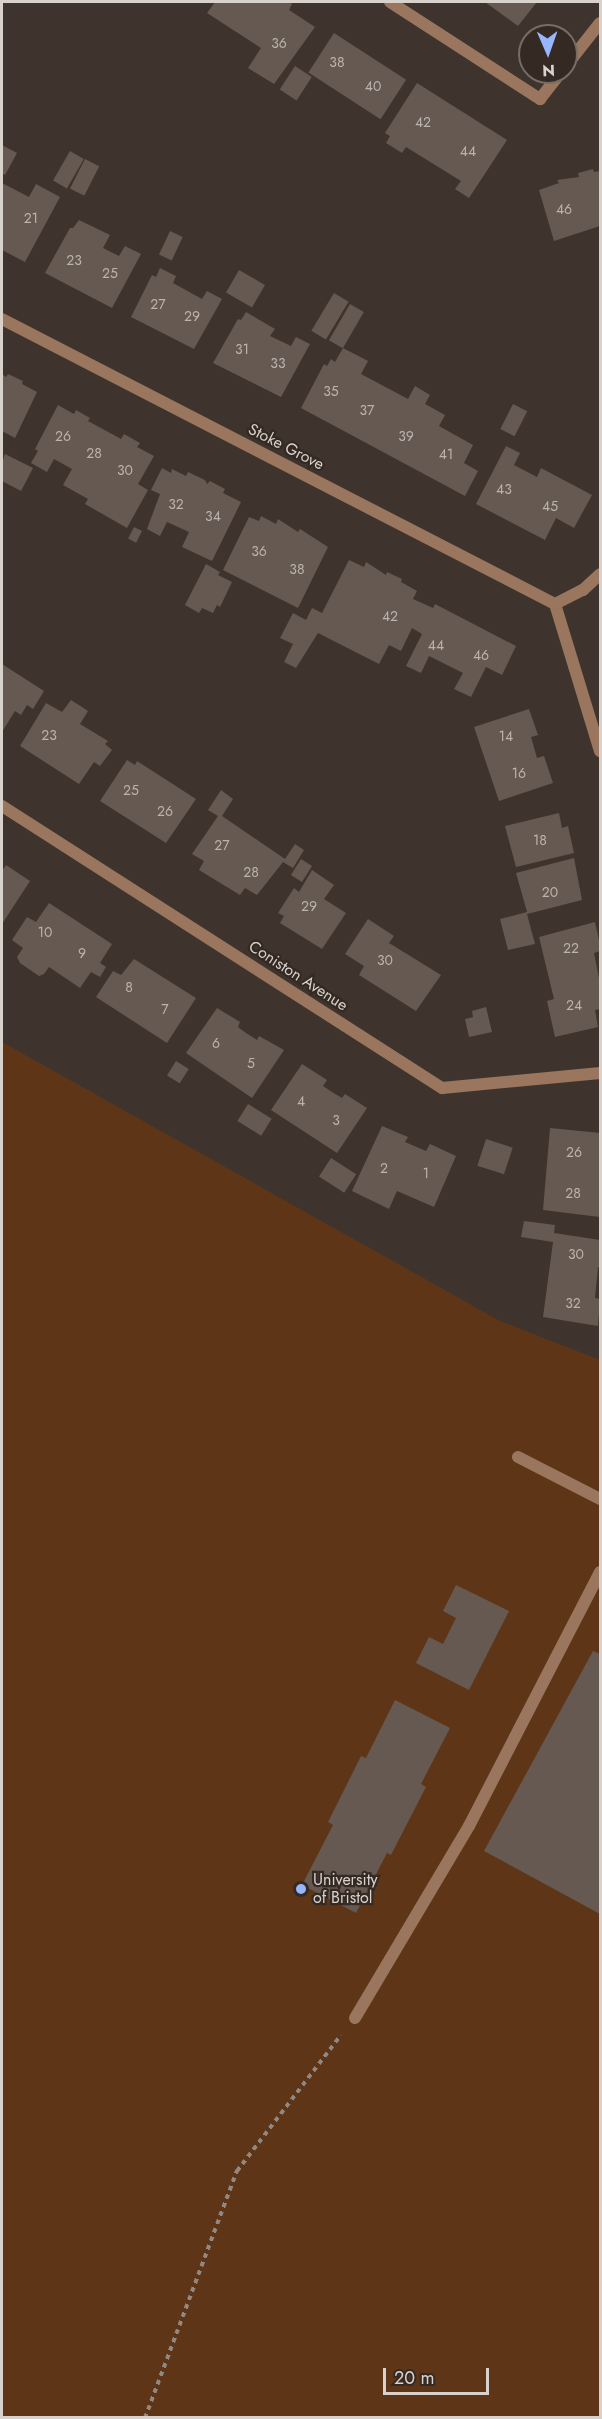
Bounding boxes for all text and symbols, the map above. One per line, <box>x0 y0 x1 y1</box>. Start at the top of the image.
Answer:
north arrow <box>518 24 578 84</box>
house number: 36 <box>271 35 287 51</box>
house number: 38 <box>329 54 345 70</box>
text: N <box>542 59 555 82</box>
house number: 40 <box>365 78 381 94</box>
house number: 42 <box>415 114 431 130</box>
house number: 44 <box>460 143 476 159</box>
house number: 46 <box>556 201 572 217</box>
house number: 21 <box>24 210 38 226</box>
house number: 23 <box>66 252 82 268</box>
house number: 25 <box>102 265 118 281</box>
house number: 27 <box>150 296 166 312</box>
house number: 29 <box>184 308 200 324</box>
house number: 31 <box>235 341 249 357</box>
house number: 33 <box>270 355 286 371</box>
house number: 35 <box>323 383 339 399</box>
house number: 37 <box>360 402 374 418</box>
street label: Stoke Grove <box>245 420 327 474</box>
house number: 26 <box>55 428 71 444</box>
house number: 39 <box>398 428 414 444</box>
house number: 28 <box>86 445 102 461</box>
house number: 41 <box>439 446 453 462</box>
house number: 30 <box>117 462 133 478</box>
house number: 43 <box>496 481 512 497</box>
house number: 32 <box>168 496 184 512</box>
house number: 45 <box>542 498 558 514</box>
house number: 34 <box>205 508 221 524</box>
house number: 36 <box>251 543 267 559</box>
house number: 38 <box>289 561 305 577</box>
house number: 42 <box>382 608 398 624</box>
house number: 44 <box>428 637 444 653</box>
house number: 46 <box>473 647 489 663</box>
house number: 23 <box>41 727 57 743</box>
house number: 14 <box>499 728 513 744</box>
house number: 16 <box>512 765 526 781</box>
house number: 25 <box>123 782 139 798</box>
house number: 26 <box>157 803 173 819</box>
house number: 18 <box>533 832 547 848</box>
house number: 27 <box>214 837 230 853</box>
house number: 28 <box>243 864 259 880</box>
house number: 20 <box>542 884 558 900</box>
house number: 29 <box>301 898 317 914</box>
house number: 10 <box>38 924 52 940</box>
street label: Coniston Avenue <box>245 937 351 1015</box>
house number: 22 <box>563 940 579 956</box>
house number: 9 <box>78 945 86 961</box>
house number: 30 <box>377 952 393 968</box>
house number: 8 <box>125 979 133 995</box>
house number: 24 <box>566 997 582 1013</box>
house number: 7 <box>161 1001 169 1017</box>
house number: 6 <box>212 1035 220 1051</box>
house number: 5 <box>247 1055 255 1071</box>
house number: 4 <box>297 1093 305 1109</box>
house number: 3 <box>332 1112 340 1128</box>
house number: 26 <box>566 1144 582 1160</box>
house number: 2 <box>380 1160 388 1176</box>
house number: 1 <box>423 1165 429 1181</box>
house number: 28 <box>565 1185 581 1201</box>
house number: 30 <box>568 1246 584 1262</box>
house number: 32 <box>565 1295 581 1311</box>
place label: University of Bristol <box>313 1870 378 1908</box>
marker: University of Bristol <box>294 1882 308 1896</box>
scale bar <box>386 2356 492 2394</box>
text: 20 m <box>394 2365 434 2391</box>

